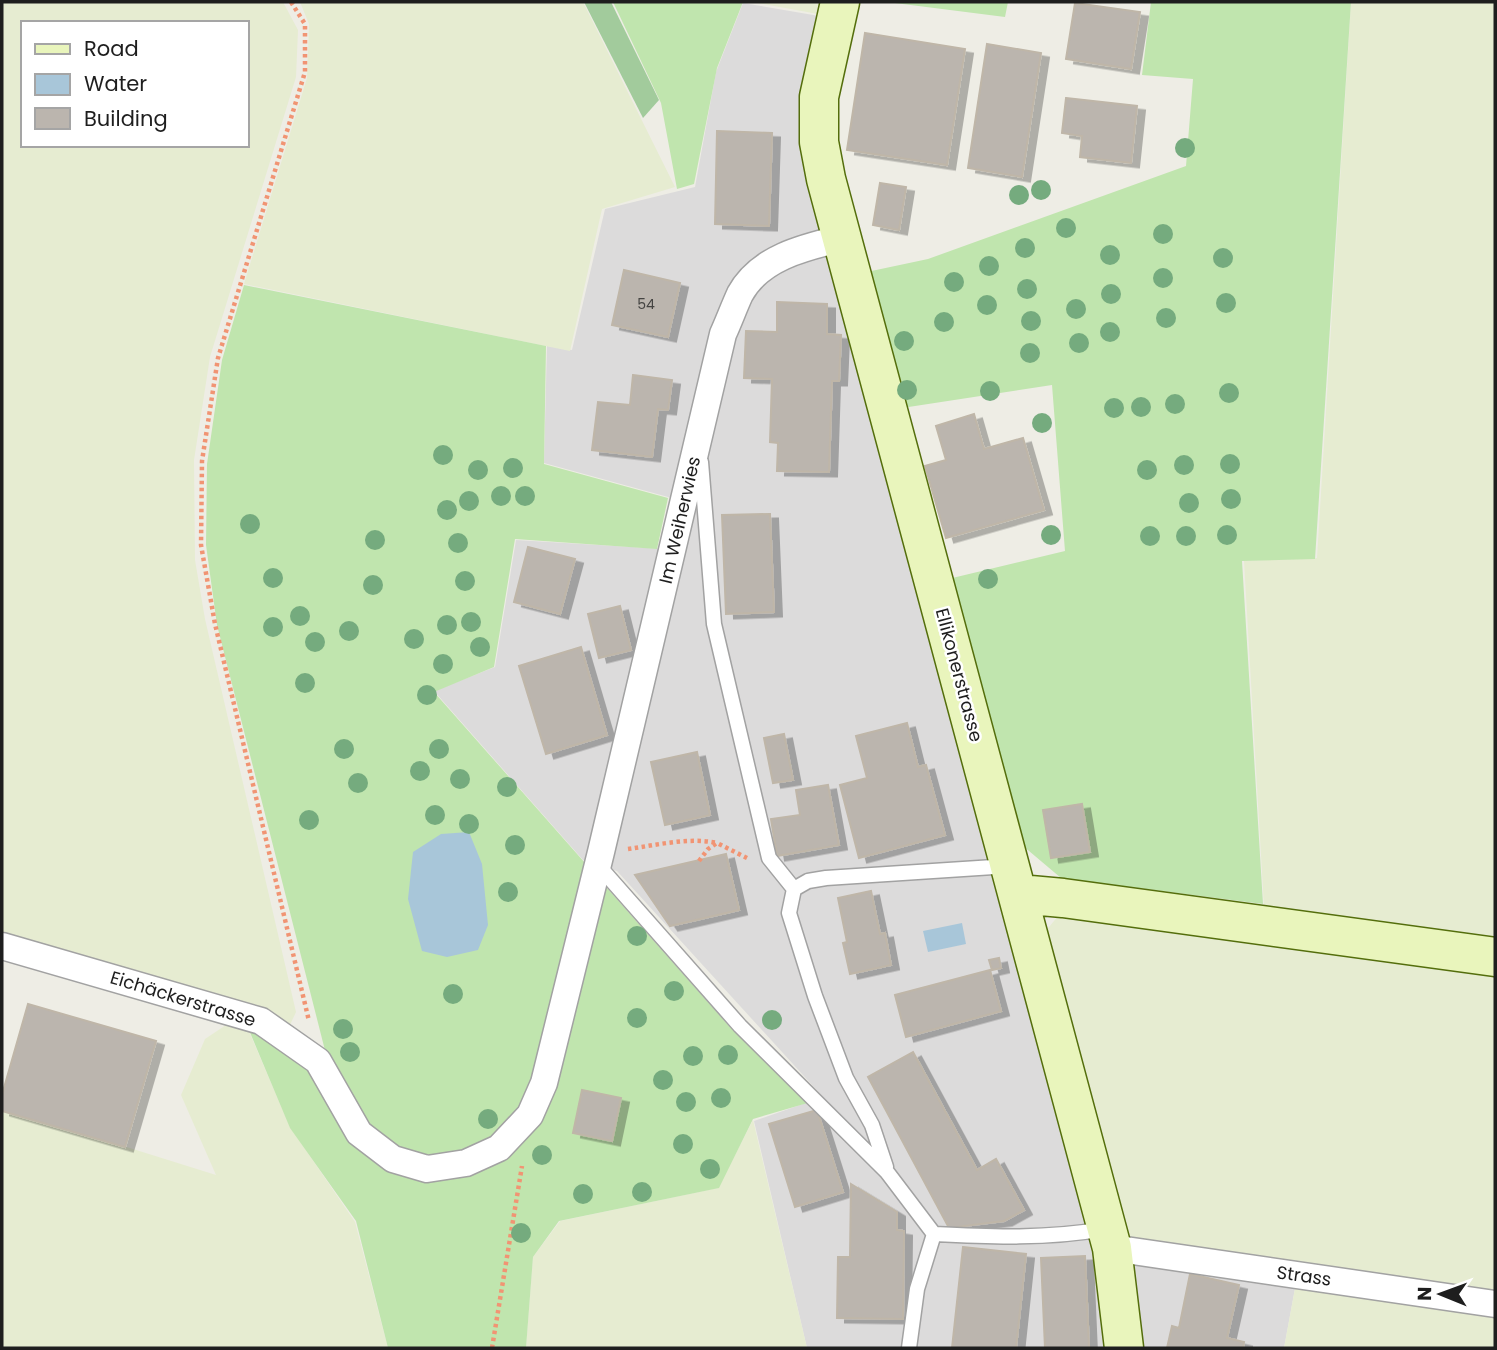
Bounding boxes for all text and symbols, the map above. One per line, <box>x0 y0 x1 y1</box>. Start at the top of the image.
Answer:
legend <box>21 21 248 147</box>
text: Road <box>84 34 139 63</box>
text: Water <box>84 69 147 98</box>
text: Building <box>84 104 168 133</box>
house number: 54 <box>637 294 655 314</box>
street label: Im Weiherwies <box>653 454 706 586</box>
street label: Ellikonerstrasse <box>930 605 989 745</box>
street label: Eichäckerstrasse <box>107 964 259 1033</box>
street label: Strass <box>1275 1259 1333 1292</box>
north arrow <box>1406 1259 1476 1329</box>
text: N <box>1411 1286 1438 1301</box>

